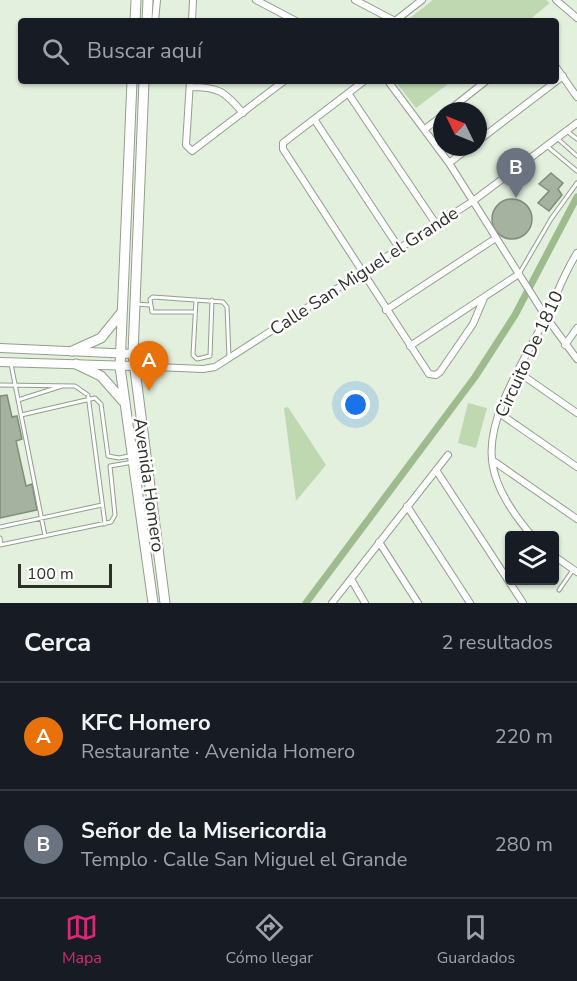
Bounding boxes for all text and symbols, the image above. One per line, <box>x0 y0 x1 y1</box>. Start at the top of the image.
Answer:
search box <box>18 18 559 84</box>
icon: search <box>39 35 72 68</box>
text: Buscar aquí <box>87 36 202 66</box>
north arrow <box>433 102 487 156</box>
pin: B <box>496 148 536 198</box>
street label: Calle San Miguel el Grande <box>265 201 463 341</box>
street label: Circuito De 1810 <box>489 287 569 421</box>
pin: A <box>130 342 168 391</box>
your location <box>341 390 370 419</box>
street label: Avenida Homero <box>128 416 170 554</box>
map controls <box>505 531 559 585</box>
button: layers <box>505 531 559 585</box>
scale bar <box>18 561 112 588</box>
text: 100 m <box>27 563 74 585</box>
text: Cerca <box>24 625 91 660</box>
text: 2 resultados <box>442 629 553 656</box>
text: KFC Homero <box>81 708 211 738</box>
text: A <box>36 723 51 750</box>
text: 220 m <box>495 723 553 750</box>
text: Restaurante · Avenida Homero <box>81 738 355 765</box>
text: Señor de la Misericordia <box>81 816 327 846</box>
text: B <box>37 831 50 858</box>
text: 280 m <box>495 831 553 858</box>
text: Templo · Calle San Miguel el Grande <box>81 846 407 873</box>
tab: Mapa <box>62 911 102 969</box>
tab: Cómo llegar <box>226 911 313 969</box>
tab: Guardados <box>437 911 515 969</box>

